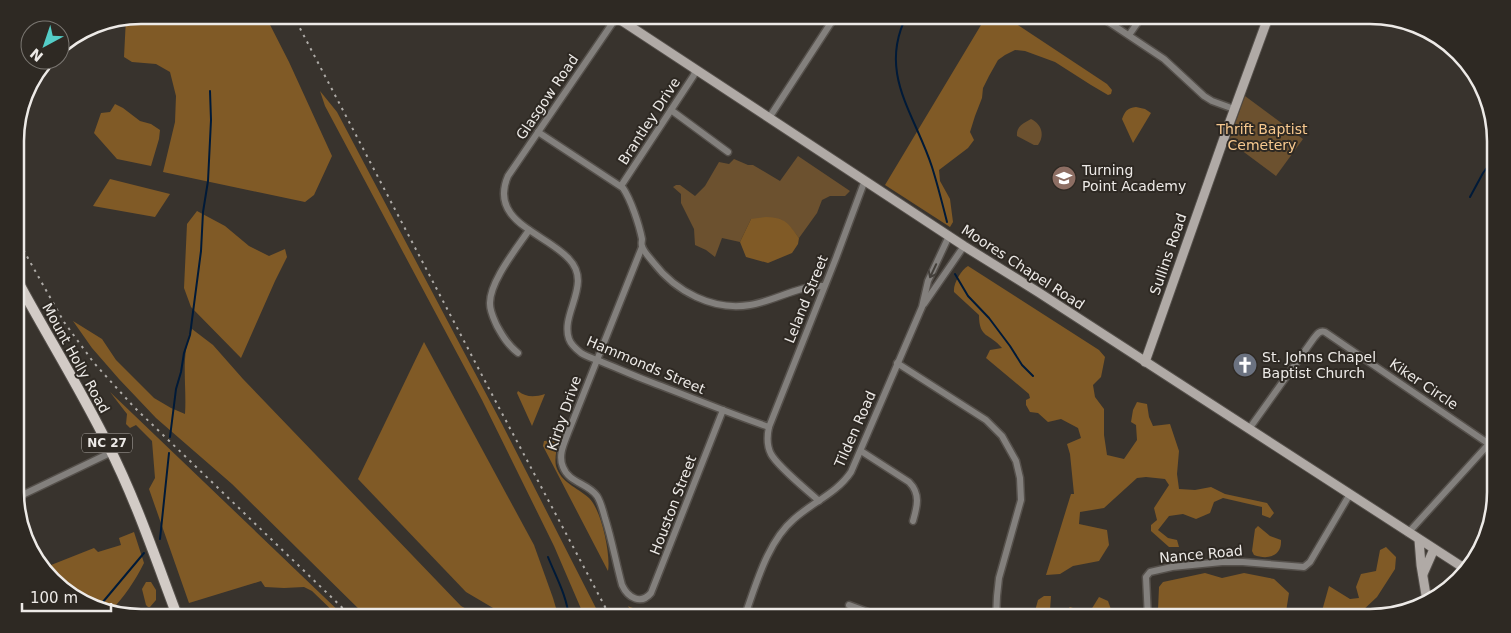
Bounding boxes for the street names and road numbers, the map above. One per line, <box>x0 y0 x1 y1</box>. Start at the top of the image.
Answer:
street label: Glasgow Road <box>513 51 581 143</box>
street label: Brantley Drive <box>615 74 683 168</box>
street label: Sullins Road <box>1147 211 1189 297</box>
street label: Moores Chapel Road <box>959 221 1087 313</box>
street label: Leland Street <box>781 252 831 345</box>
street label: Mount Holly Road <box>39 300 113 416</box>
street label: Hammonds Street <box>584 333 708 397</box>
street label: Kiker Circle <box>1387 355 1461 413</box>
street label: Kirby Drive <box>544 374 584 452</box>
street label: Tilden Road <box>831 388 879 471</box>
road number: NC 27 <box>82 433 132 452</box>
street label: Houston Street <box>647 453 699 557</box>
street label: Nance Road <box>1159 542 1243 566</box>

